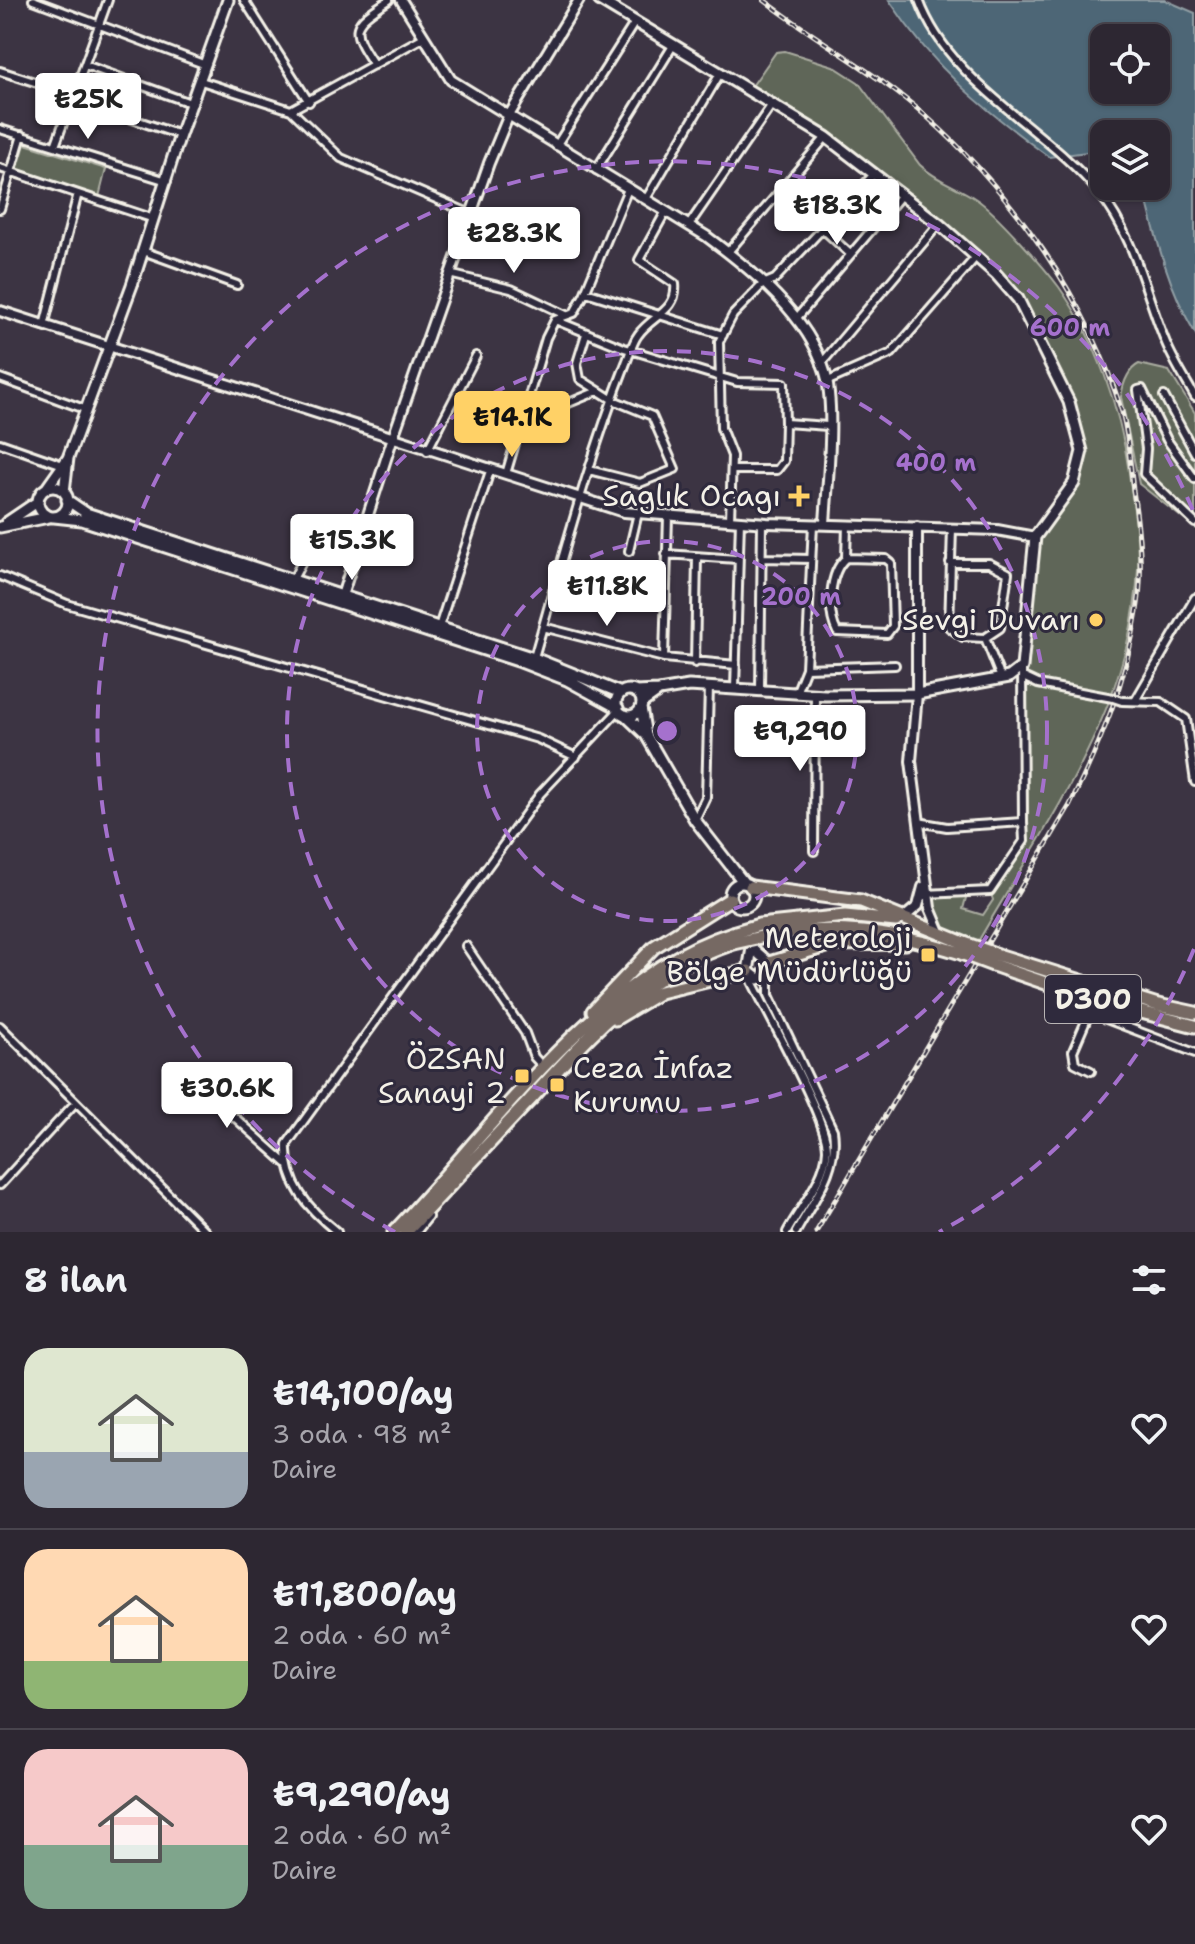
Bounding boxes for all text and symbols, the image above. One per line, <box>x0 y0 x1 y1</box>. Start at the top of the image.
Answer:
map controls <box>1090 24 1170 200</box>
button: locate <box>1090 24 1170 104</box>
pin: ₺25K <box>41 73 135 141</box>
text: ₺25K <box>53 81 123 116</box>
button: layers <box>1090 120 1170 200</box>
pin: ₺18.3K <box>772 179 902 247</box>
text: ₺18.3K <box>792 187 882 222</box>
pin: ₺28.3K <box>449 207 579 275</box>
text: ₺28.3K <box>466 215 562 250</box>
text: 600 m <box>1030 312 1110 344</box>
pin: ₺14.1K <box>447 391 577 459</box>
text: ₺14.1K <box>472 399 552 434</box>
text: 400 m <box>896 447 976 479</box>
place label: Saglık Ocagı <box>603 475 781 516</box>
marker: Saglık Ocagı <box>788 485 810 507</box>
pin: ₺15.3K <box>287 514 417 582</box>
text: ₺15.3K <box>308 522 396 557</box>
pin: ₺11.8K <box>542 560 672 628</box>
text: ₺11.8K <box>566 568 648 603</box>
text: 200 m <box>761 581 841 613</box>
place label: Sevgi Duvarı <box>902 599 1080 640</box>
marker: Sevgi Duvarı <box>1087 611 1105 629</box>
pin: ₺9,290 <box>735 705 865 773</box>
text: ₺9,290 <box>752 713 848 748</box>
centre of rings <box>653 717 681 745</box>
place label: Meteroloji Bölge Müdürlüğü <box>666 917 912 992</box>
marker: Meteroloji Bölge Müdürlüğü <box>919 946 937 964</box>
road number: D300 <box>1045 975 1141 1023</box>
place label: ÖZSAN Sanayi 2 <box>378 1038 506 1113</box>
place label: Ceza İnfaz Kurumu <box>573 1047 733 1122</box>
pin: ₺30.6K <box>162 1062 292 1130</box>
marker: ÖZSAN Sanayi 2 <box>513 1067 531 1085</box>
text: ₺30.6K <box>179 1070 275 1105</box>
marker: Ceza İnfaz Kurumu <box>548 1076 566 1094</box>
text: 8 ilan <box>24 1257 127 1303</box>
icon: filters <box>1127 1258 1171 1302</box>
text: ₺14,100/ay <box>272 1370 453 1416</box>
icon: home <box>88 1380 184 1476</box>
icon: heart <box>1127 1406 1171 1450</box>
text: 3 oda · 98 m² <box>272 1416 452 1451</box>
text: Daire <box>272 1451 337 1486</box>
text: ₺11,800/ay <box>272 1571 457 1617</box>
icon: home <box>88 1581 184 1677</box>
icon: heart <box>1127 1607 1171 1651</box>
text: 2 oda · 60 m² <box>272 1617 452 1652</box>
text: Daire <box>272 1652 337 1687</box>
text: ₺9,290/ay <box>272 1771 451 1817</box>
icon: home <box>88 1781 184 1877</box>
icon: heart <box>1127 1807 1171 1851</box>
text: 2 oda · 60 m² <box>272 1817 452 1852</box>
text: Daire <box>272 1852 337 1887</box>

